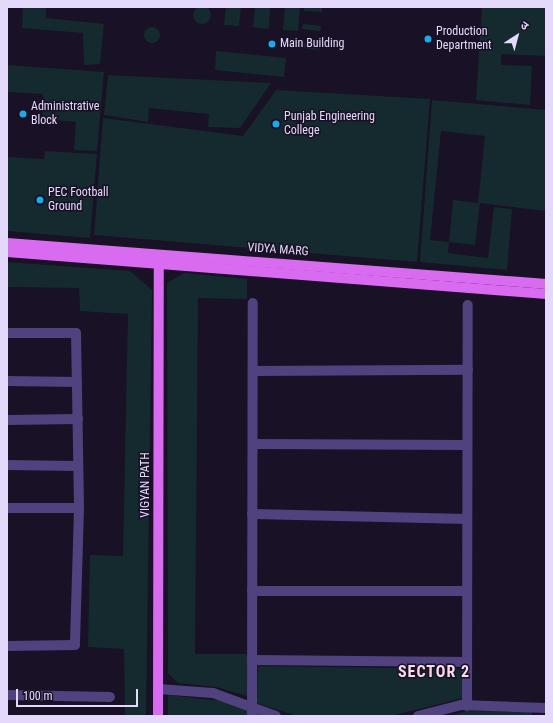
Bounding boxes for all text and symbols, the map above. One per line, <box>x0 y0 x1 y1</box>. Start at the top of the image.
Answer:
north arrow <box>497 16 537 56</box>
text: उ <box>518 19 531 33</box>
place label: Production Department <box>436 25 492 53</box>
marker: Production Department <box>423 34 433 44</box>
place label: Main Building <box>280 37 344 51</box>
marker: Main Building <box>267 39 277 49</box>
place label: Administrative Block <box>31 100 99 128</box>
marker: Administrative Block <box>18 109 28 119</box>
place label: Punjab Engineering College <box>284 110 375 138</box>
marker: Punjab Engineering College <box>271 119 281 129</box>
place label: PEC Football Ground <box>48 186 109 214</box>
marker: PEC Football Ground <box>35 195 45 205</box>
street label: VIDYA MARG <box>247 241 309 259</box>
street label: VIGYAN PATH <box>139 452 153 518</box>
district label: SECTOR 2 <box>398 662 470 682</box>
scale bar <box>18 681 140 707</box>
text: 100 m <box>23 689 53 703</box>

